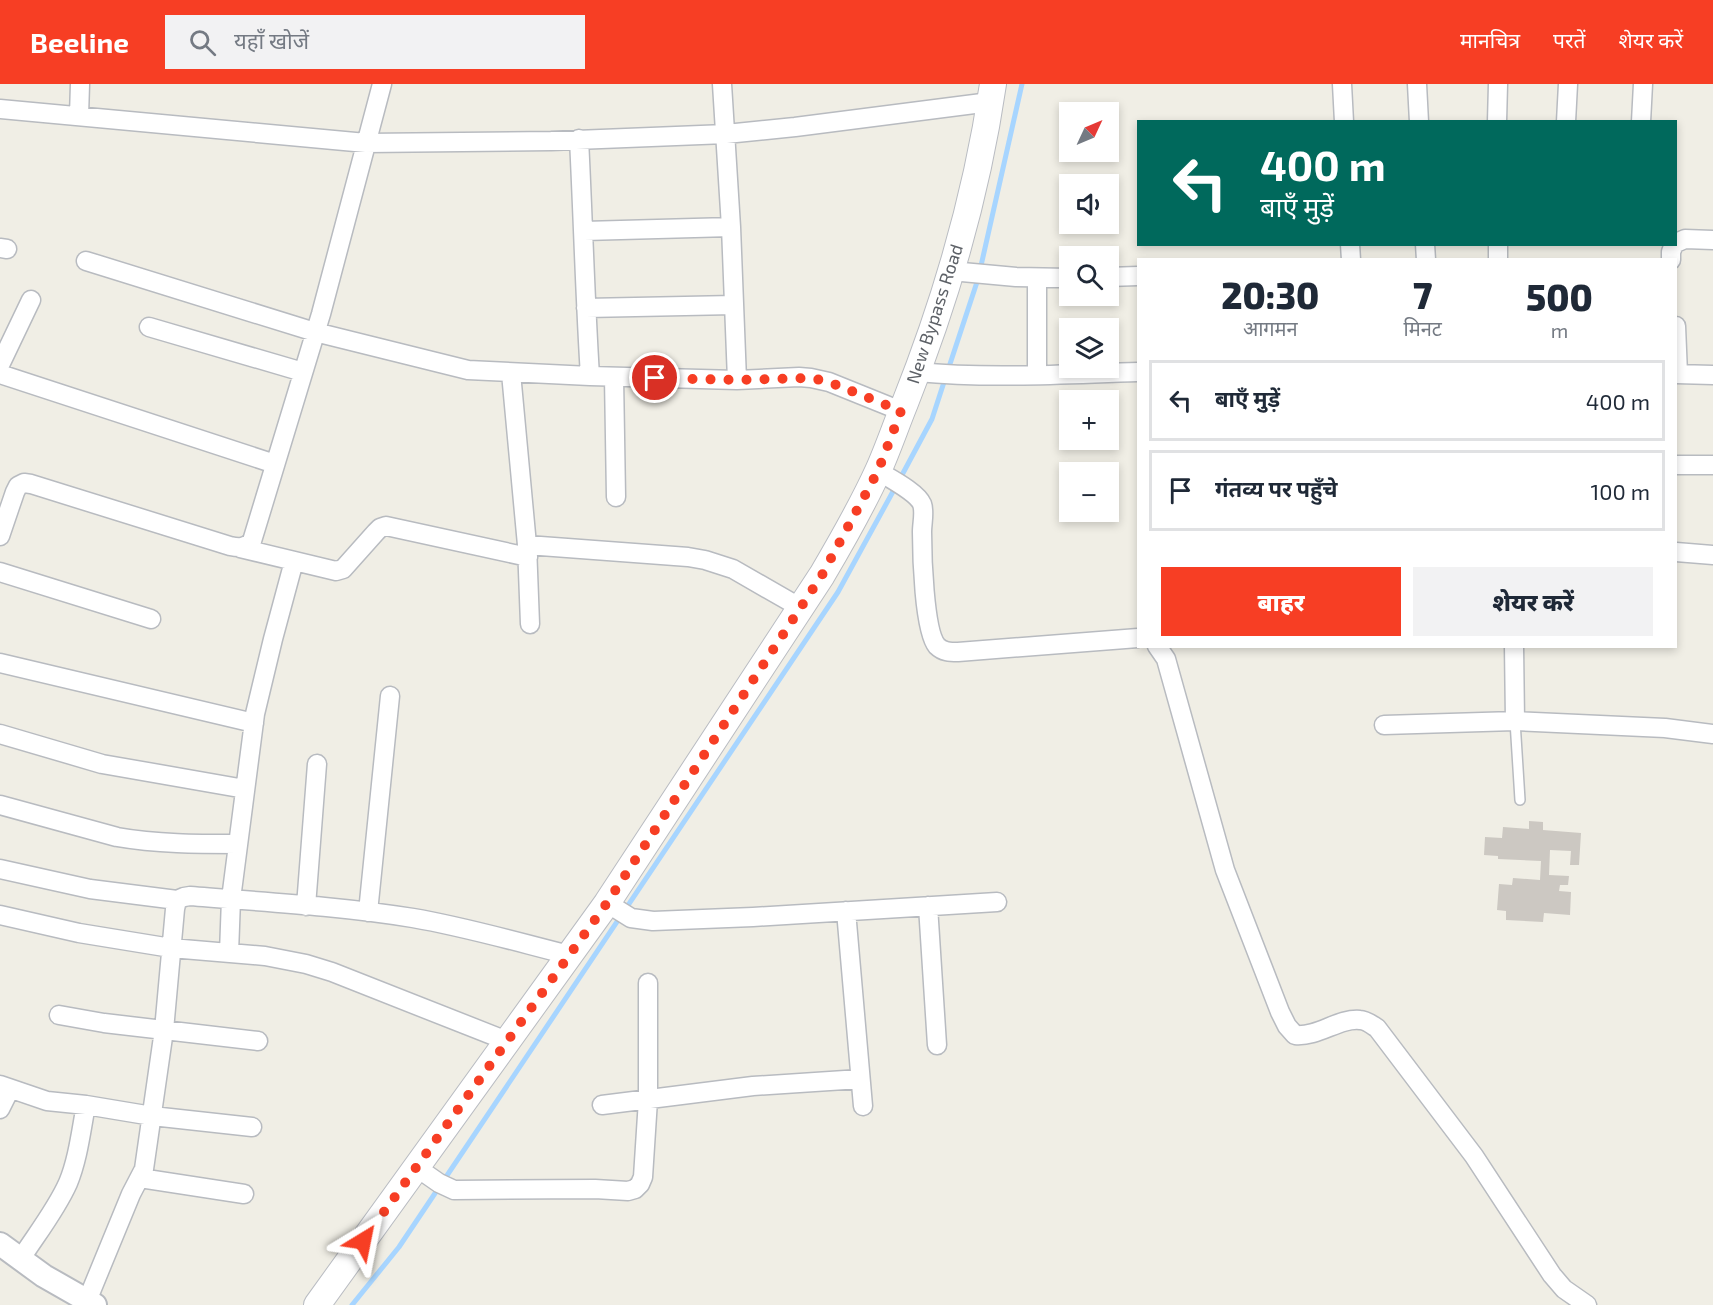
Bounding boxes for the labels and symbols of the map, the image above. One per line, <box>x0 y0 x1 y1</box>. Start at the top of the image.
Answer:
north arrow <box>1059 102 1119 162</box>
street label: New Bypass Road <box>901 241 967 386</box>
pin <box>629 352 680 403</box>
position arrow <box>331 1209 395 1273</box>

